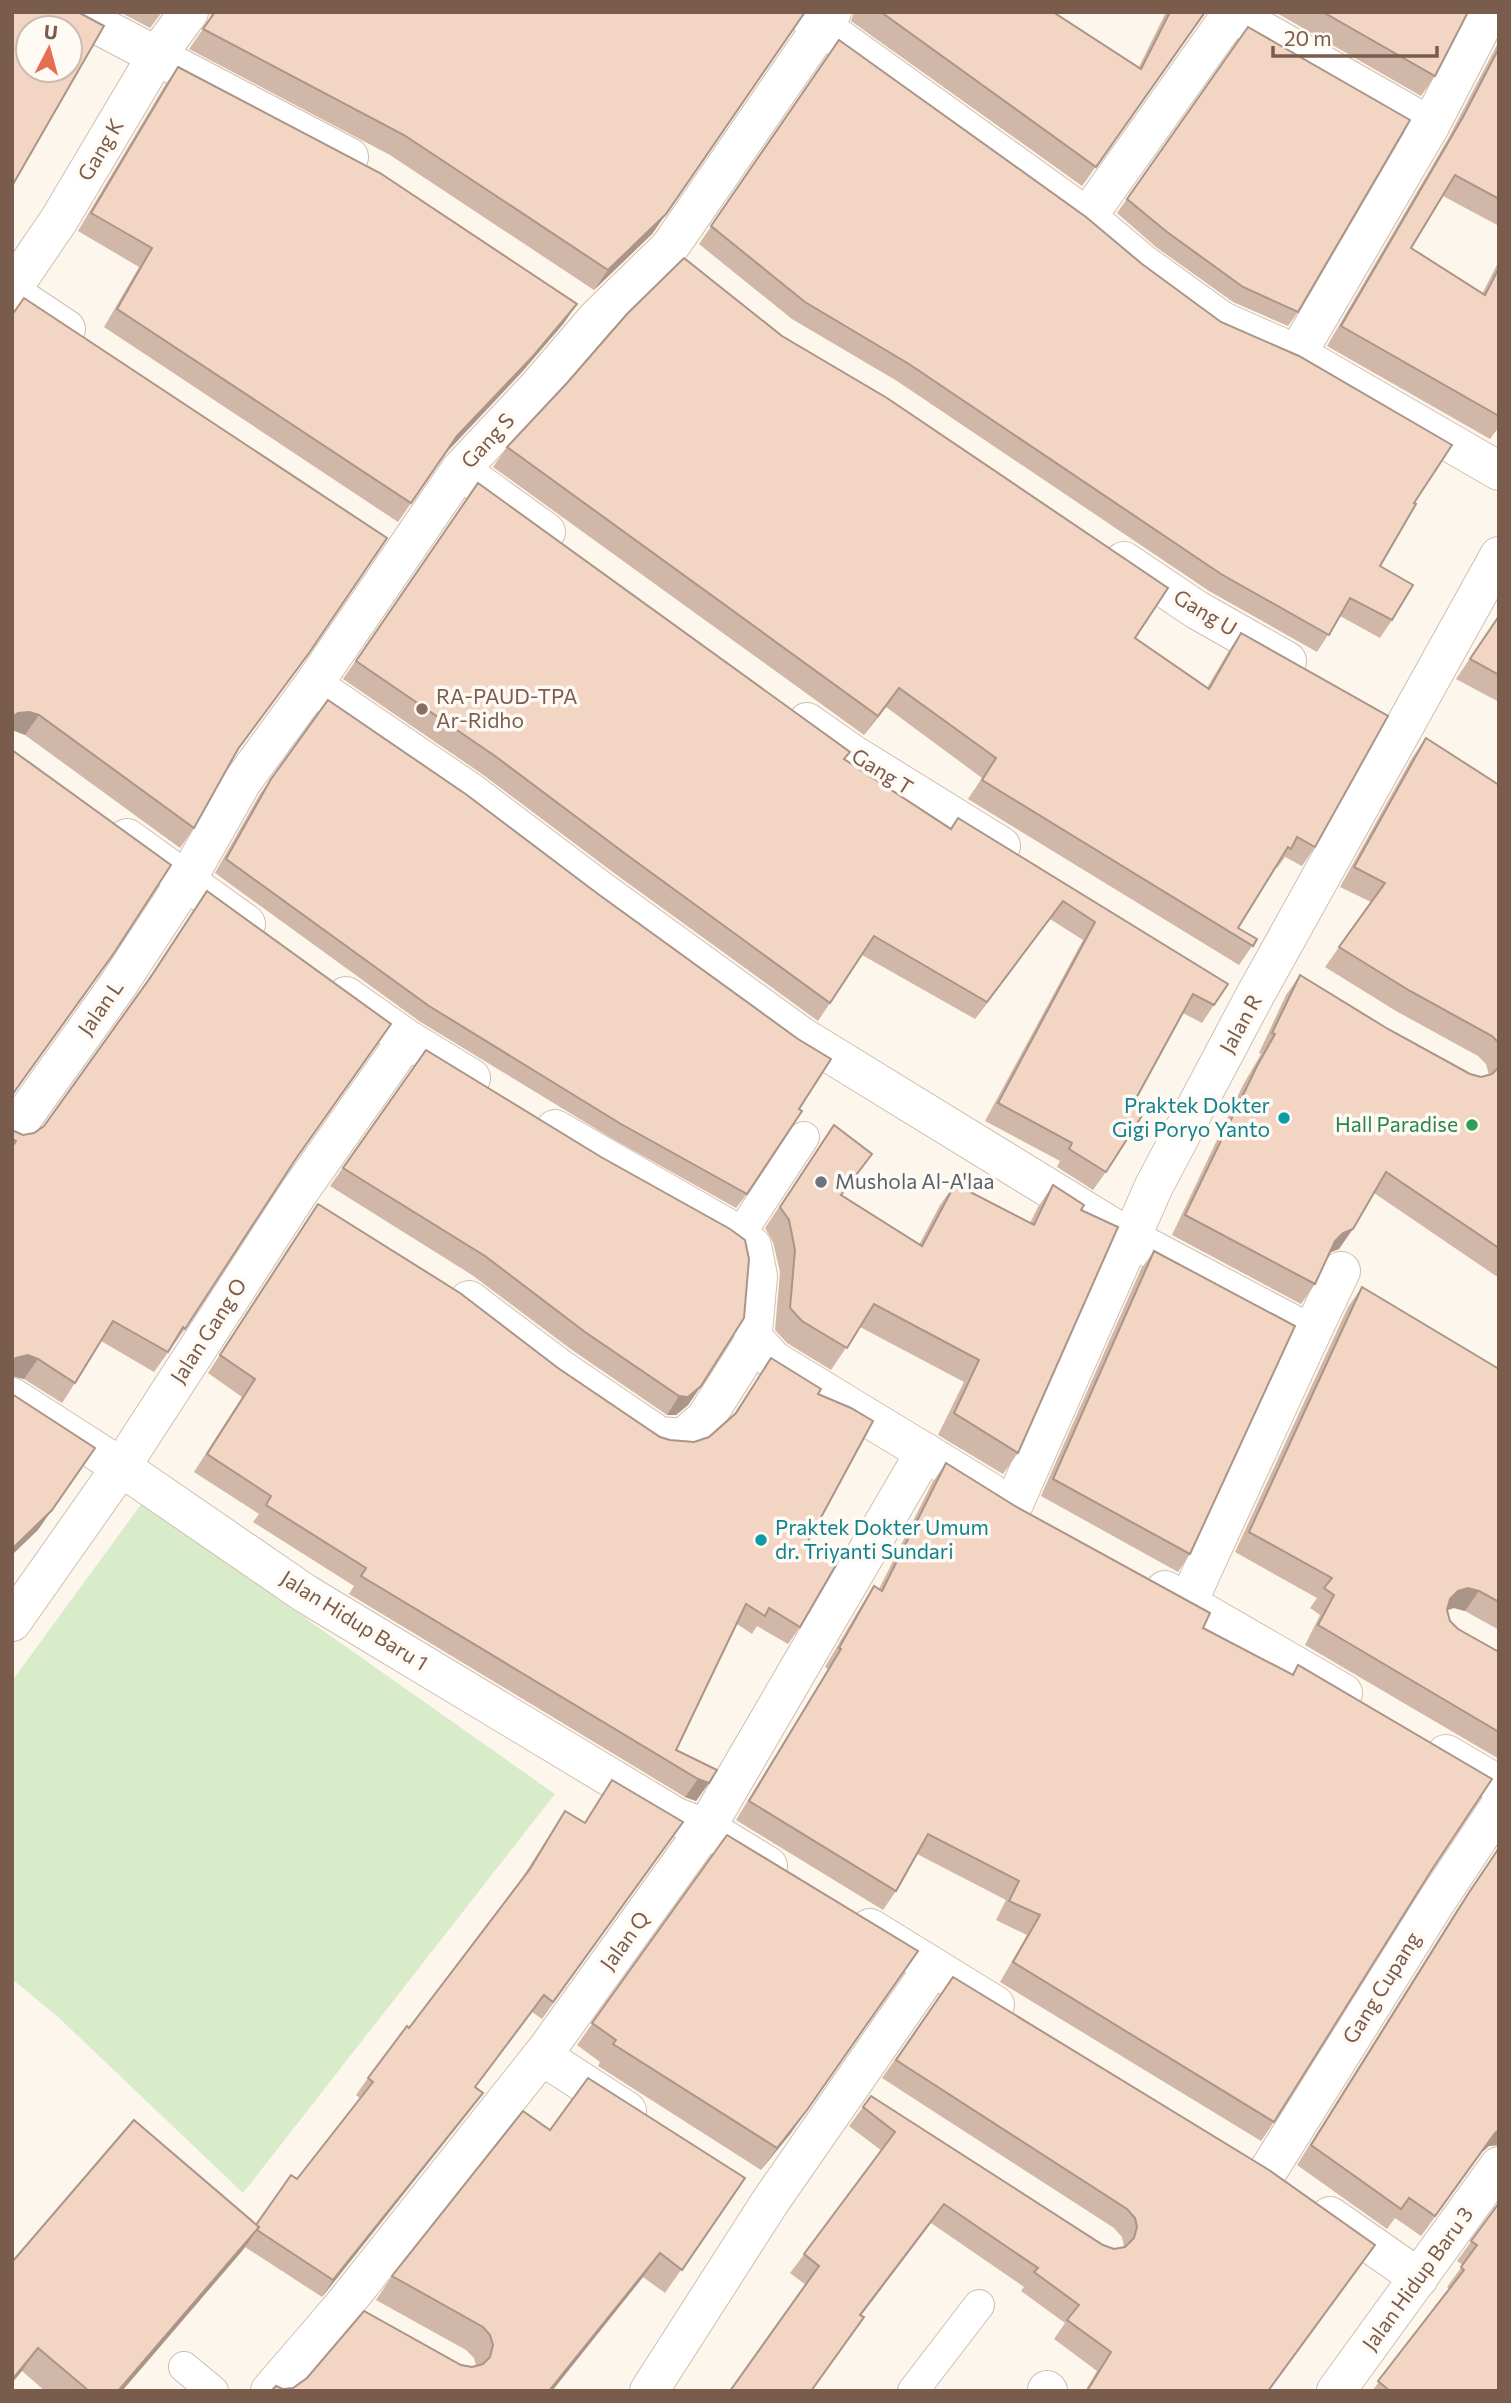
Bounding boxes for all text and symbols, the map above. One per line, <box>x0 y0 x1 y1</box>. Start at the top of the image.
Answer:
north arrow <box>14 14 84 84</box>
scale bar <box>1273 14 1438 58</box>
text: U <box>43 19 59 44</box>
text: 20 m <box>1284 25 1332 50</box>
street label: Gang K <box>72 114 128 185</box>
street label: Gang S <box>455 407 519 473</box>
street label: Gang U <box>1170 583 1242 640</box>
place label: RA-PAUD-TPA Ar-Ridho <box>436 683 577 732</box>
marker: RA-PAUD-TPA Ar-Ridho <box>414 701 430 717</box>
street label: Gang T <box>848 742 918 799</box>
street label: Jalan L <box>72 975 128 1039</box>
street label: Jalan R <box>1213 989 1266 1057</box>
place label: Praktek Dokter Gigi Poryo Yanto <box>1112 1092 1270 1141</box>
marker: Praktek Dokter Gigi Poryo Yanto <box>1276 1110 1292 1126</box>
place label: Hall Paradise <box>1335 1111 1458 1136</box>
marker: Hall Paradise <box>1464 1117 1480 1133</box>
place label: Mushola Al-A'laa <box>835 1168 994 1193</box>
marker: Mushola Al-A'laa <box>813 1174 829 1190</box>
street label: Jalan Gang O <box>164 1273 251 1387</box>
place label: Praktek Dokter Umum dr. Triyanti Sundari <box>775 1514 989 1563</box>
marker: Praktek Dokter Umum dr. Triyanti Sundari <box>753 1532 769 1548</box>
street label: Jalan Hidup Baru 1 <box>277 1564 433 1675</box>
street label: Jalan Q <box>594 1906 653 1974</box>
street label: Gang Cupang <box>1337 1927 1425 2048</box>
street label: Jalan Hidup Baru 3 <box>1356 2201 1477 2355</box>

